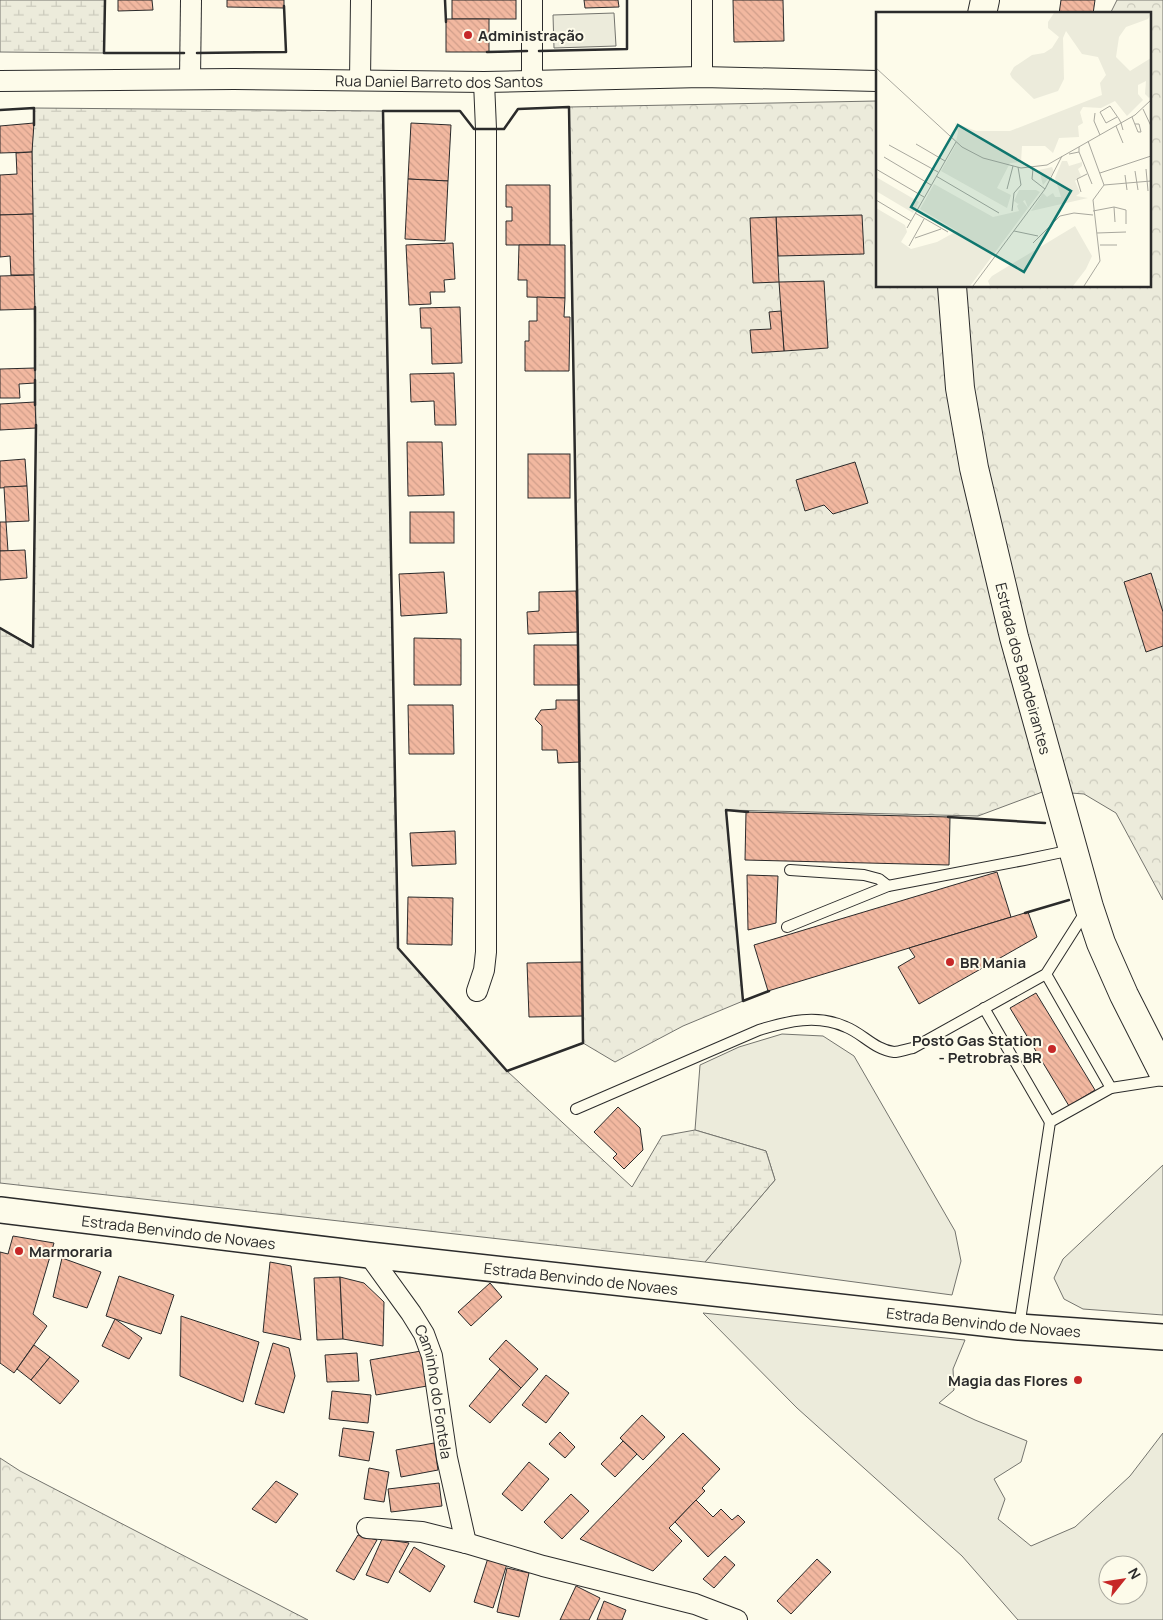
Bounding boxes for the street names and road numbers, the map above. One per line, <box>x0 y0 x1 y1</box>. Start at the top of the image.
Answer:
street label: Rua Daniel Barreto dos Santos <box>335 70 543 93</box>
street label: Estrada dos Bandeirantes <box>991 580 1057 757</box>
street label: Estrada Benvindo de Novaes <box>80 1210 277 1254</box>
street label: Estrada Benvindo de Novaes <box>483 1257 679 1300</box>
street label: Estrada Benvindo de Novaes <box>885 1302 1082 1342</box>
street label: Caminho do Fontela <box>410 1320 458 1460</box>

